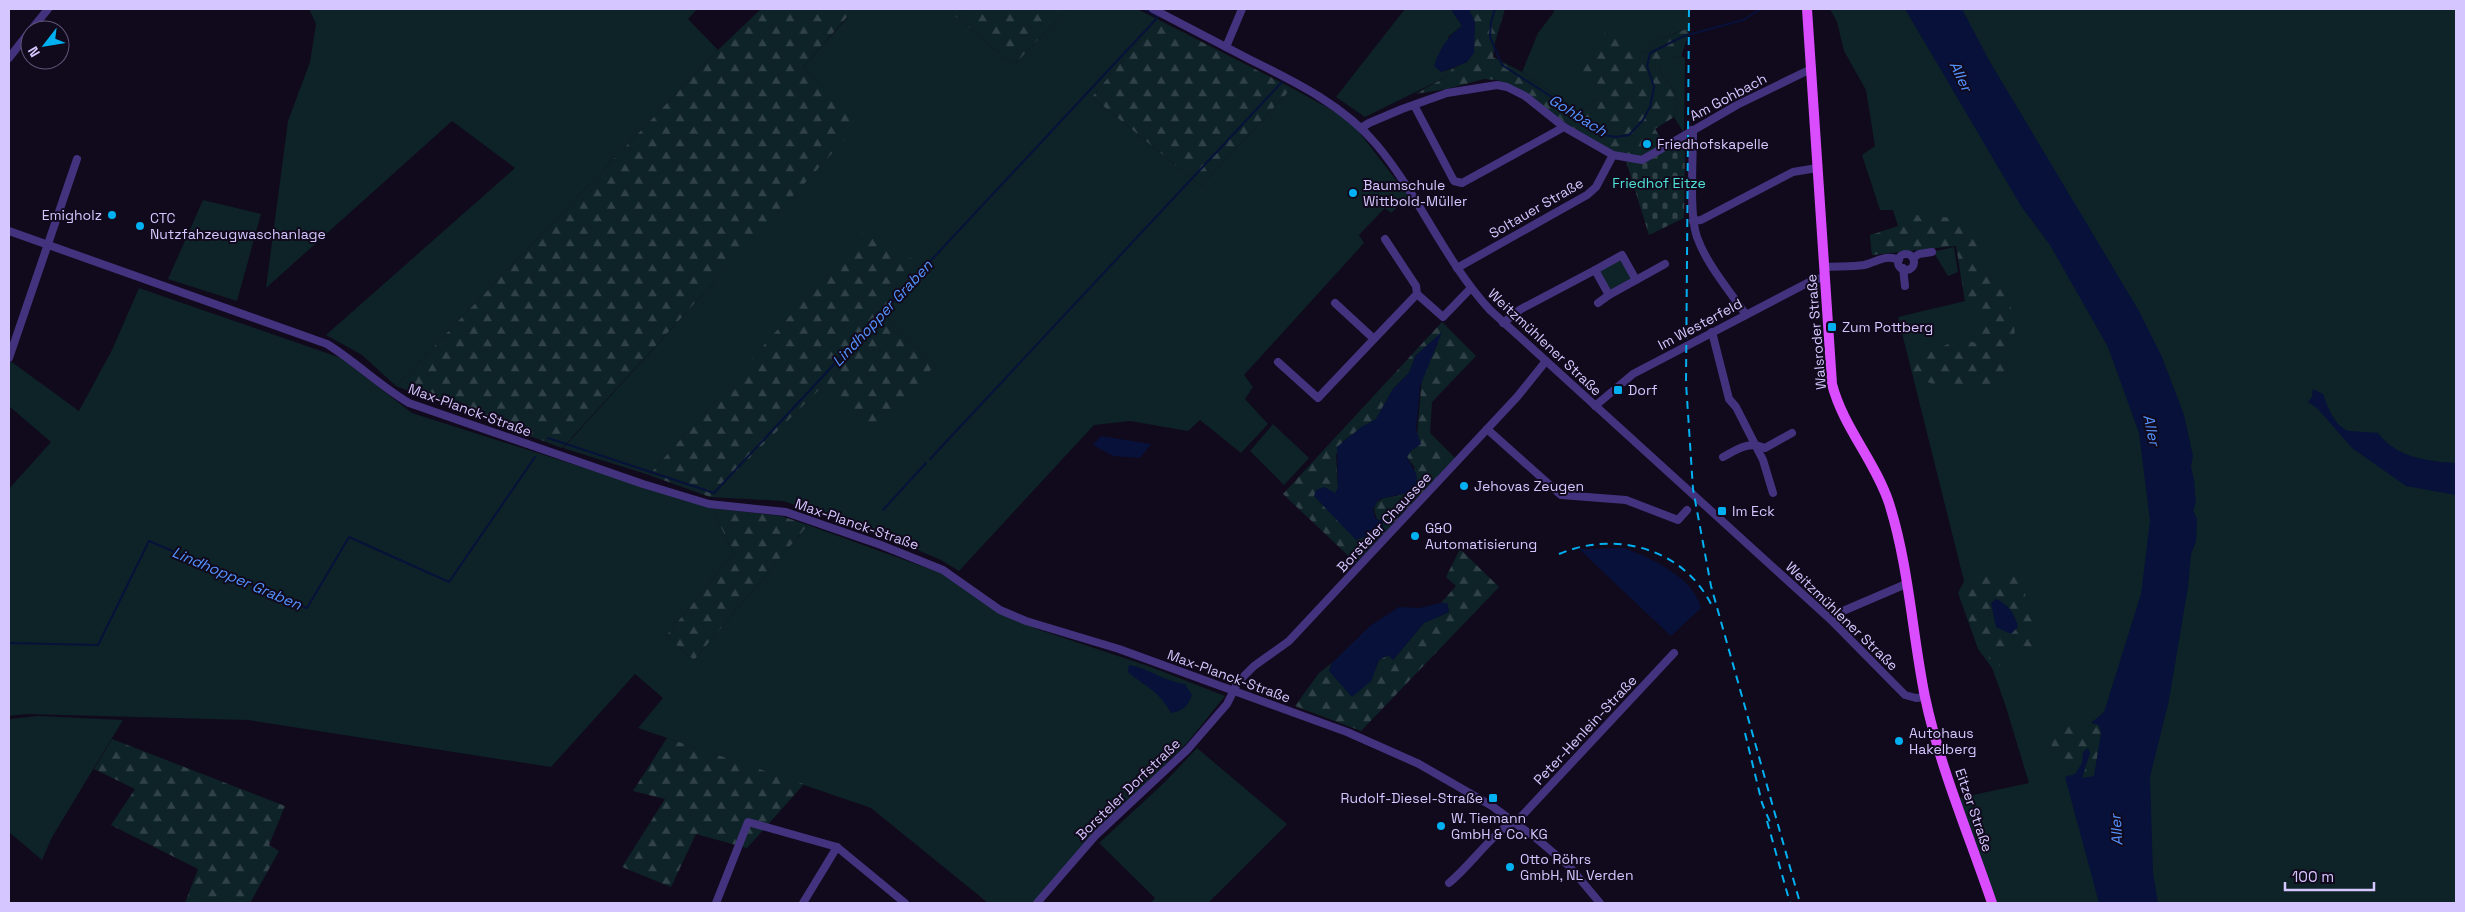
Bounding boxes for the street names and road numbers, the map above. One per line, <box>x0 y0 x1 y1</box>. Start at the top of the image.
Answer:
street label: Am Gohbach <box>1686 69 1770 125</box>
street label: Soltauer Straße <box>1486 174 1586 242</box>
street label: Walsroder Straße <box>1802 273 1830 391</box>
street label: Weitzmühlener Straße <box>1484 285 1606 399</box>
street label: Im Westerfeld <box>1655 294 1745 354</box>
street label: Max-Planck-Straße <box>406 379 534 441</box>
street label: Borsteler Chaussee <box>1333 468 1435 576</box>
street label: Max-Planck-Straße <box>793 494 921 554</box>
street label: Weitzmühlener Straße <box>1782 558 1902 674</box>
street label: Max-Planck-Straße <box>1165 645 1293 707</box>
street label: Peter-Henlein-Straße <box>1530 671 1640 789</box>
street label: Borsteler Dorfstraße <box>1072 734 1184 844</box>
street label: Eitzer Straße <box>1951 766 1997 854</box>

